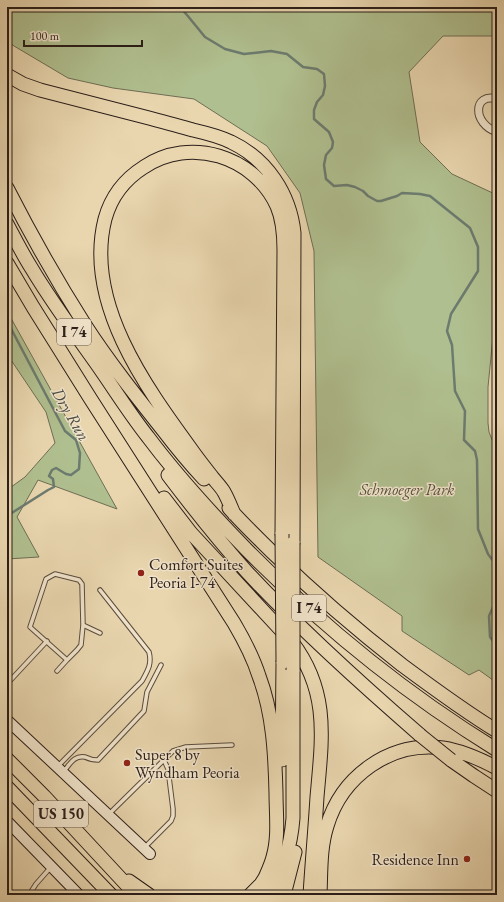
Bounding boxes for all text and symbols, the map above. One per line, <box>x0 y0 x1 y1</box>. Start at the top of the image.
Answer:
scale bar <box>24 22 142 48</box>
text: 100 m <box>30 28 60 44</box>
road number: I 74 <box>57 319 91 345</box>
water label: Dry Run <box>46 382 95 445</box>
park label: Schmoeger Park <box>359 479 455 500</box>
place label: Comfort Suites Peoria I-74 <box>149 554 243 593</box>
marker: Comfort Suites Peoria I-74 <box>136 568 146 578</box>
road number: I 74 <box>292 595 326 621</box>
place label: Super 8 by Wyndham Peoria <box>135 744 240 783</box>
marker: Super 8 by Wyndham Peoria <box>122 758 132 768</box>
road number: US 150 <box>34 801 88 827</box>
place label: Residence Inn <box>372 849 460 870</box>
marker: Residence Inn <box>462 854 472 864</box>

